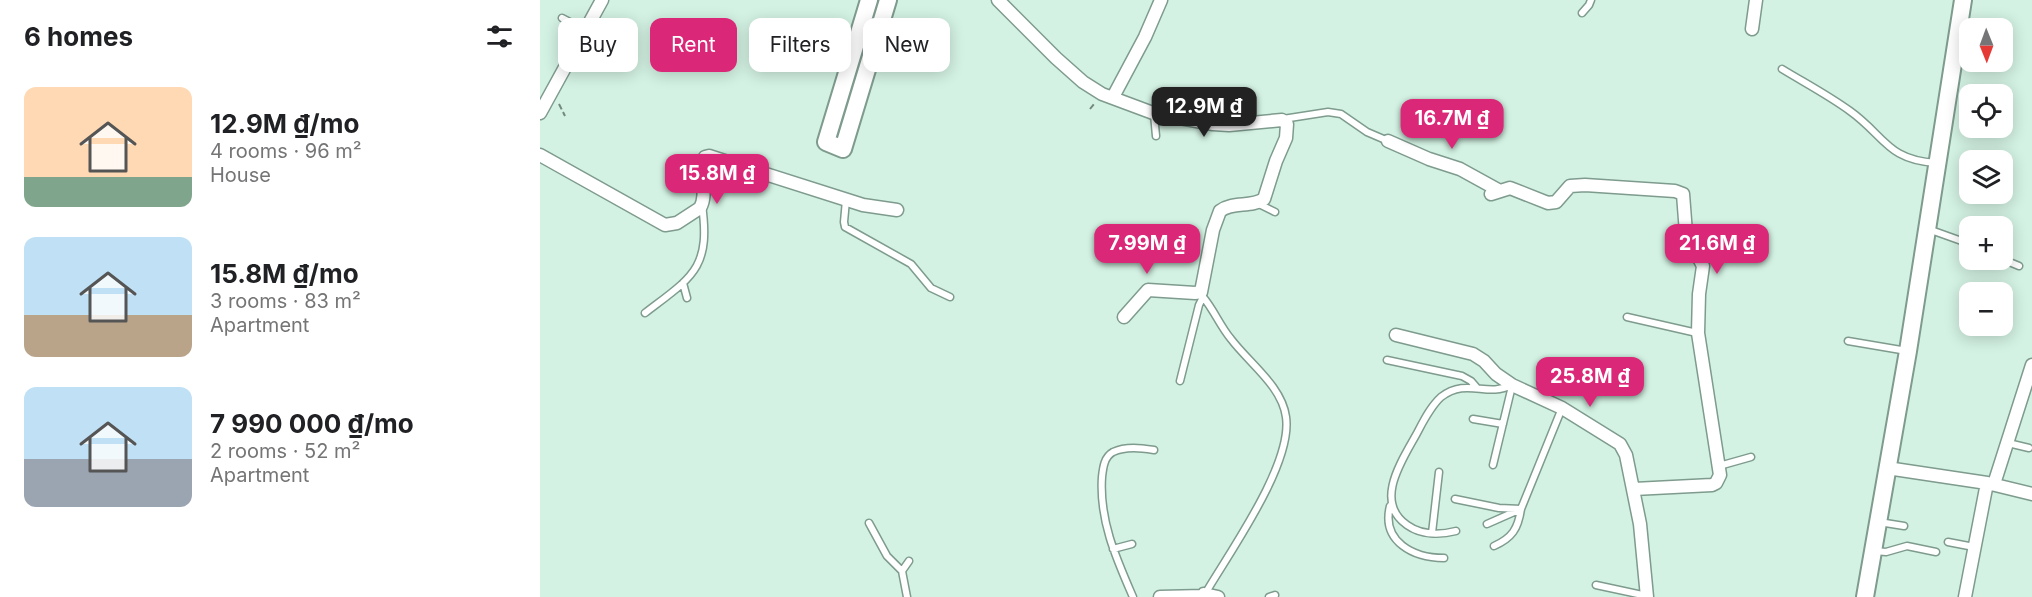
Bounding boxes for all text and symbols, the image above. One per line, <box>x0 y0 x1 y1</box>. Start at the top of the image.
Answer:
chip: Buy <box>558 18 638 72</box>
chip: Rent <box>650 18 737 72</box>
chip: Filters <box>749 18 851 72</box>
chip: New <box>863 18 950 72</box>
north arrow <box>1959 18 2013 72</box>
map controls <box>1959 18 2013 336</box>
icon: filters <box>483 20 516 53</box>
text: 6 homes <box>24 21 133 52</box>
button: locate <box>1959 84 2013 138</box>
pin: 12.9M ₫ <box>1149 87 1259 138</box>
text: 12.9M ₫ <box>1166 94 1242 118</box>
pin: 16.7M ₫ <box>1397 99 1507 150</box>
text: 16.7M ₫ <box>1415 106 1489 130</box>
text: 12.9M ₫/mo <box>210 108 359 139</box>
icon: home <box>72 111 144 183</box>
text: 4 rooms · 96 m² <box>210 139 362 163</box>
button: layers <box>1959 150 2013 204</box>
pin: 15.8M ₫ <box>662 154 772 205</box>
text: 15.8M ₫ <box>679 161 755 185</box>
text: House <box>210 163 271 187</box>
button: + <box>1959 216 2013 270</box>
pin: 7.99M ₫ <box>1092 224 1202 275</box>
pin: 21.6M ₫ <box>1662 224 1772 275</box>
text: 7.99M ₫ <box>1108 231 1186 255</box>
text: 21.6M ₫ <box>1679 231 1755 255</box>
text: 15.8M ₫/mo <box>210 258 359 289</box>
icon: home <box>72 261 144 333</box>
button: − <box>1959 282 2013 336</box>
text: 3 rooms · 83 m² <box>210 289 361 313</box>
text: Apartment <box>210 313 309 337</box>
pin: 25.8M ₫ <box>1535 357 1645 408</box>
text: 25.8M ₫ <box>1550 364 1630 388</box>
text: 7 990 000 ₫/mo <box>210 408 414 439</box>
icon: home <box>72 411 144 483</box>
text: 2 rooms · 52 m² <box>210 439 360 463</box>
text: Apartment <box>210 463 309 487</box>

